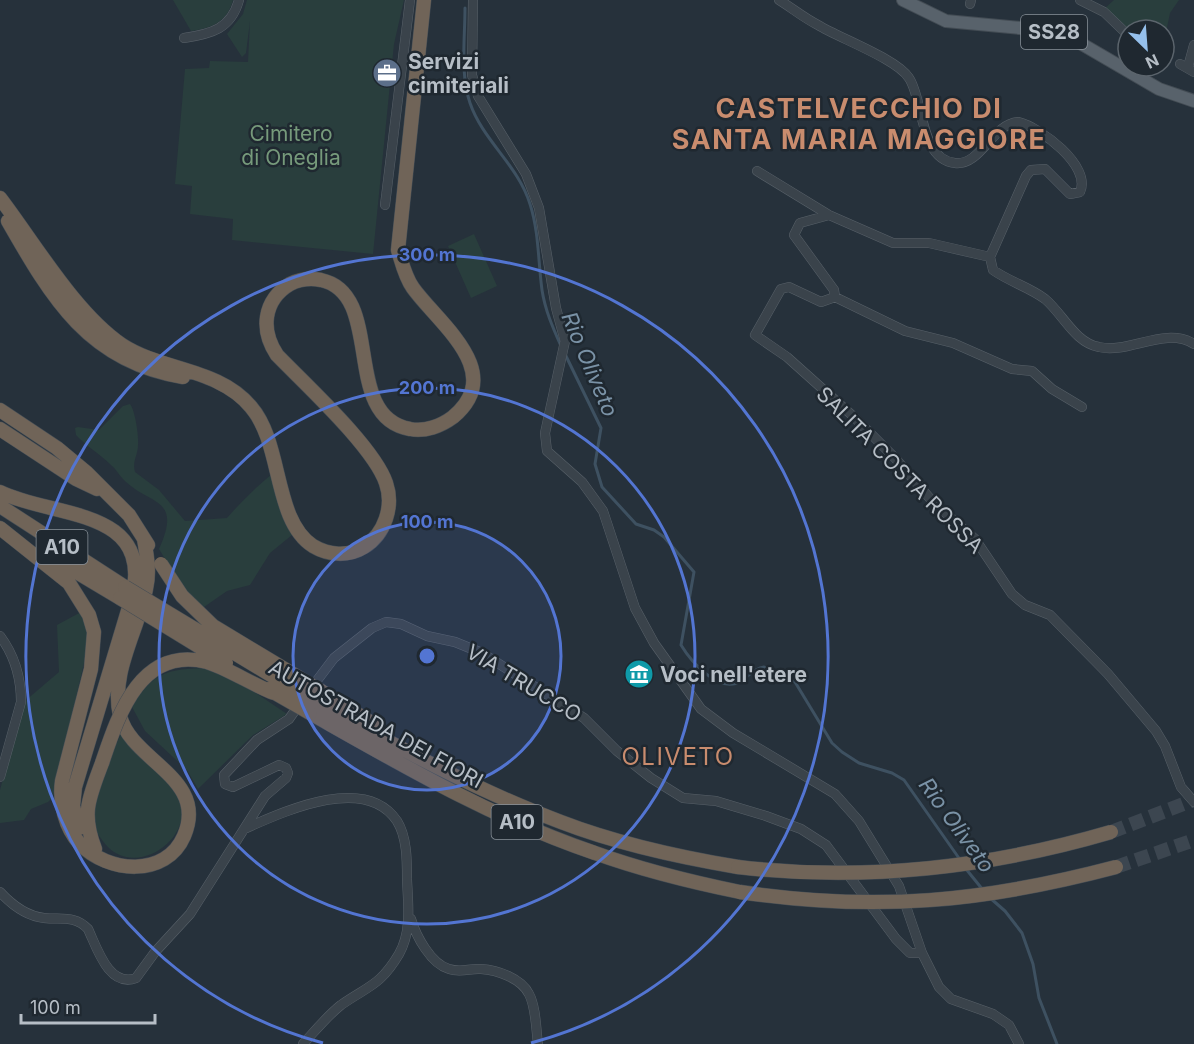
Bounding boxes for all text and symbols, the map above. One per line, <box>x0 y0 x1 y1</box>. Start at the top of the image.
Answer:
road number: SS28 <box>1021 15 1087 49</box>
north arrow <box>1116 18 1176 78</box>
place label: Servizi cimiteriali <box>408 49 509 98</box>
text: N <box>1143 50 1162 73</box>
office icon: Servizi cimiteriali <box>371 57 403 89</box>
district label: CASTELVECCHIO DI SANTA MARIA MAGGIORE <box>672 92 1046 156</box>
park label: Cimitero di Oneglia <box>241 121 341 170</box>
text: 300 m <box>399 244 455 265</box>
water label: Rio Oliveto <box>556 308 624 420</box>
text: 200 m <box>399 377 455 398</box>
street label: SALITA COSTA ROSSA <box>811 381 989 559</box>
text: 100 m <box>401 511 453 532</box>
road number: A10 <box>36 530 88 564</box>
street label: VIA TRUCCO <box>462 639 586 727</box>
centre of rings <box>417 646 437 666</box>
street label: AUTOSTRADA DEI FIORI <box>264 655 488 793</box>
museum icon: Voci nell'etere <box>623 658 655 690</box>
place label: Voci nell'etere <box>660 662 807 687</box>
district label: OLIVETO <box>622 742 734 771</box>
water label: Rio Oliveto <box>914 772 1000 878</box>
road number: A10 <box>492 805 542 839</box>
scale bar <box>21 987 154 1025</box>
text: 100 m <box>30 997 81 1018</box>

